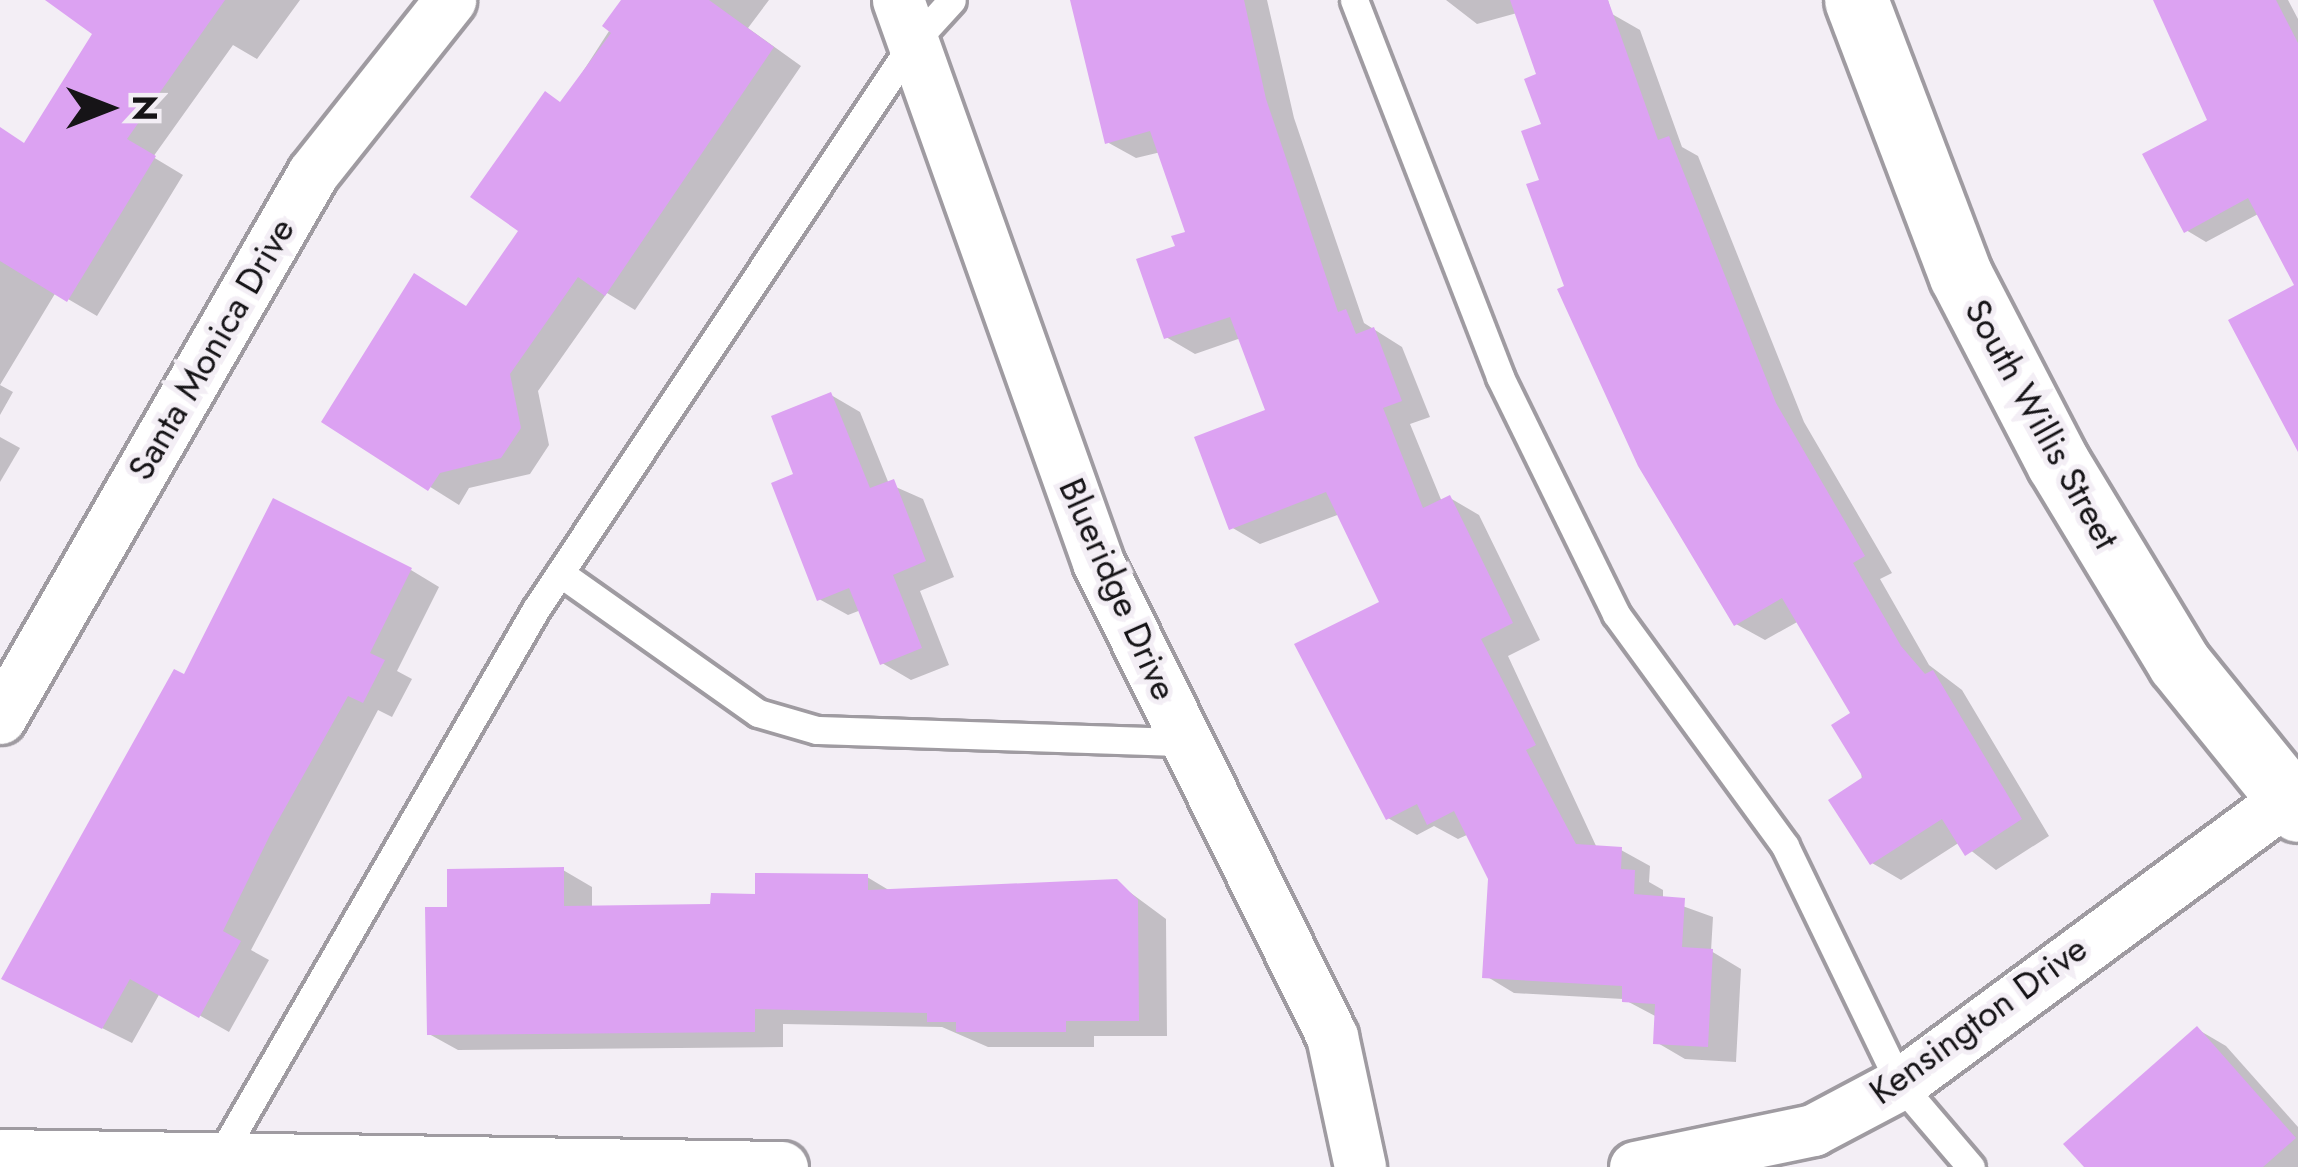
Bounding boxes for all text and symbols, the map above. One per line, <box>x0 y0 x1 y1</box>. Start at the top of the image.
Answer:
north arrow <box>48 48 168 168</box>
text: N <box>121 95 168 121</box>
street label: Santa Monica Drive <box>119 210 303 488</box>
street label: South Willis Street <box>1956 292 2128 556</box>
street label: Blueridge Drive <box>1050 472 1186 706</box>
street label: Kensington Drive <box>1861 927 2095 1113</box>

